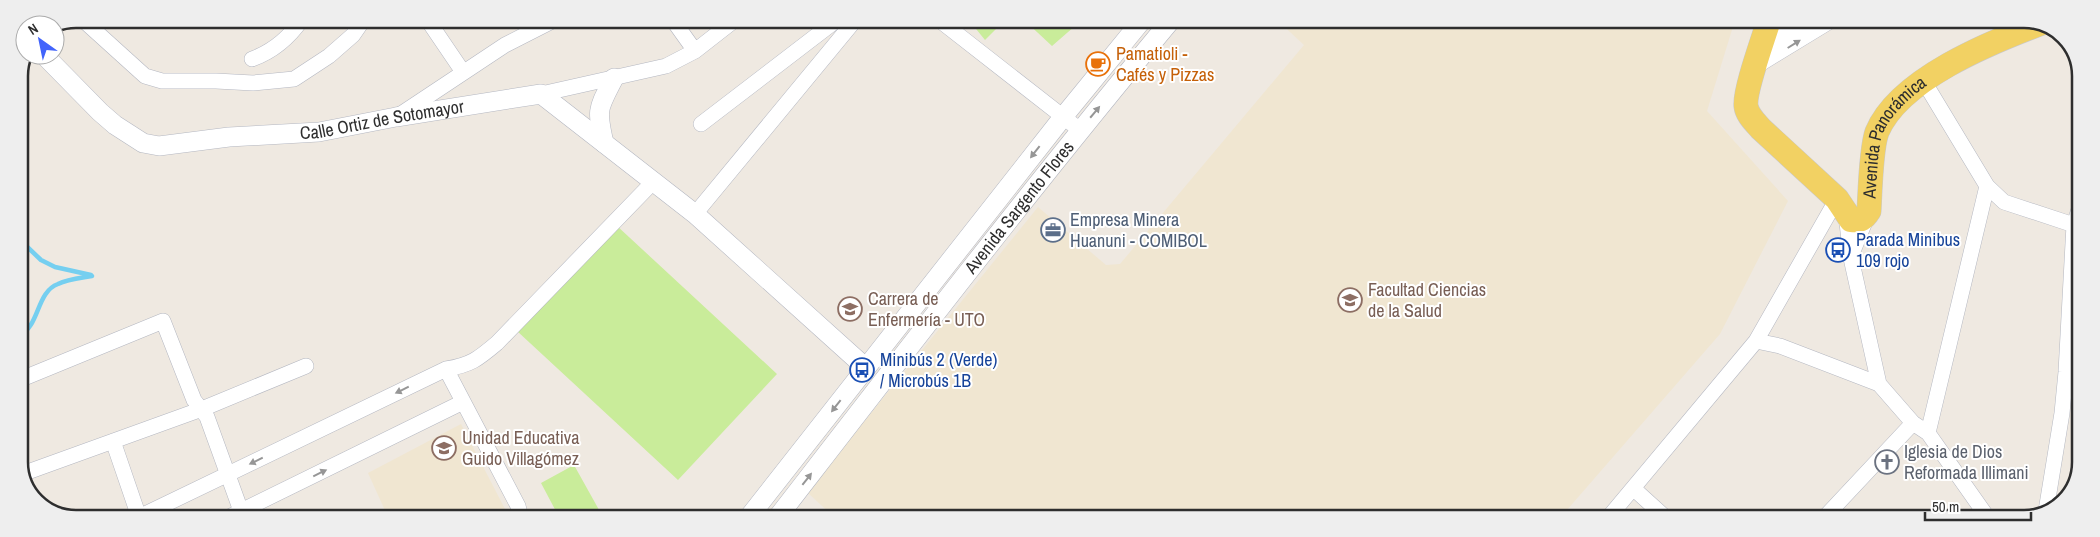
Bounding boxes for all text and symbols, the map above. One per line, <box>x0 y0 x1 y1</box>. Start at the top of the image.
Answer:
north arrow <box>15 15 65 65</box>
text: N <box>25 19 41 39</box>
one-way arrow <box>1787 39 1800 48</box>
place label: Pamatioli - Cafés y Pizzas <box>1116 41 1214 87</box>
cafe icon: Pamatioli - Cafés y Pizzas <box>1085 51 1111 77</box>
street label: Avenida Panorámica <box>1857 70 1931 200</box>
street label: Calle Ortiz de Sotomayor <box>299 93 466 145</box>
one-way arrow <box>1089 106 1100 119</box>
street label: Avenida Sargento Flores <box>958 135 1079 279</box>
one-way arrow <box>1030 145 1040 159</box>
place label: Empresa Minera Huanuni - COMIBOL <box>1070 207 1207 253</box>
office icon: Empresa Minera Huanuni - COMIBOL <box>1040 217 1066 243</box>
place label: Parada Minibus 109 rojo <box>1856 227 1960 273</box>
bus stop icon: Parada Minibus 109 rojo <box>1825 237 1851 263</box>
place label: Facultad Ciencias de la Salud <box>1368 277 1486 323</box>
place label: Carrera de Enfermería - UTO <box>868 286 985 332</box>
school or university icon: Facultad Ciencias de la Salud <box>1337 287 1363 313</box>
school or university icon: Carrera de Enfermería - UTO <box>837 296 863 322</box>
place label: Minibús 2 (Verde) / Microbús 1B <box>880 347 997 393</box>
bus stop icon: Minibús 2 (Verde) / Microbús 1B <box>849 357 875 383</box>
one-way arrow <box>395 386 409 394</box>
one-way arrow <box>831 400 842 413</box>
place label: Unidad Educativa Guido Villagómez <box>462 425 579 471</box>
school or university icon: Unidad Educativa Guido Villagómez <box>431 435 457 461</box>
place label: Iglesia de Dios Reformada Illimani <box>1904 439 2029 485</box>
church icon: Iglesia de Dios Reformada Illimani <box>1874 449 1900 475</box>
one-way arrow <box>249 457 263 465</box>
one-way arrow <box>312 469 327 477</box>
one-way arrow <box>801 473 812 486</box>
scale bar <box>1925 490 2031 522</box>
text: 50 m <box>1932 496 1959 517</box>

